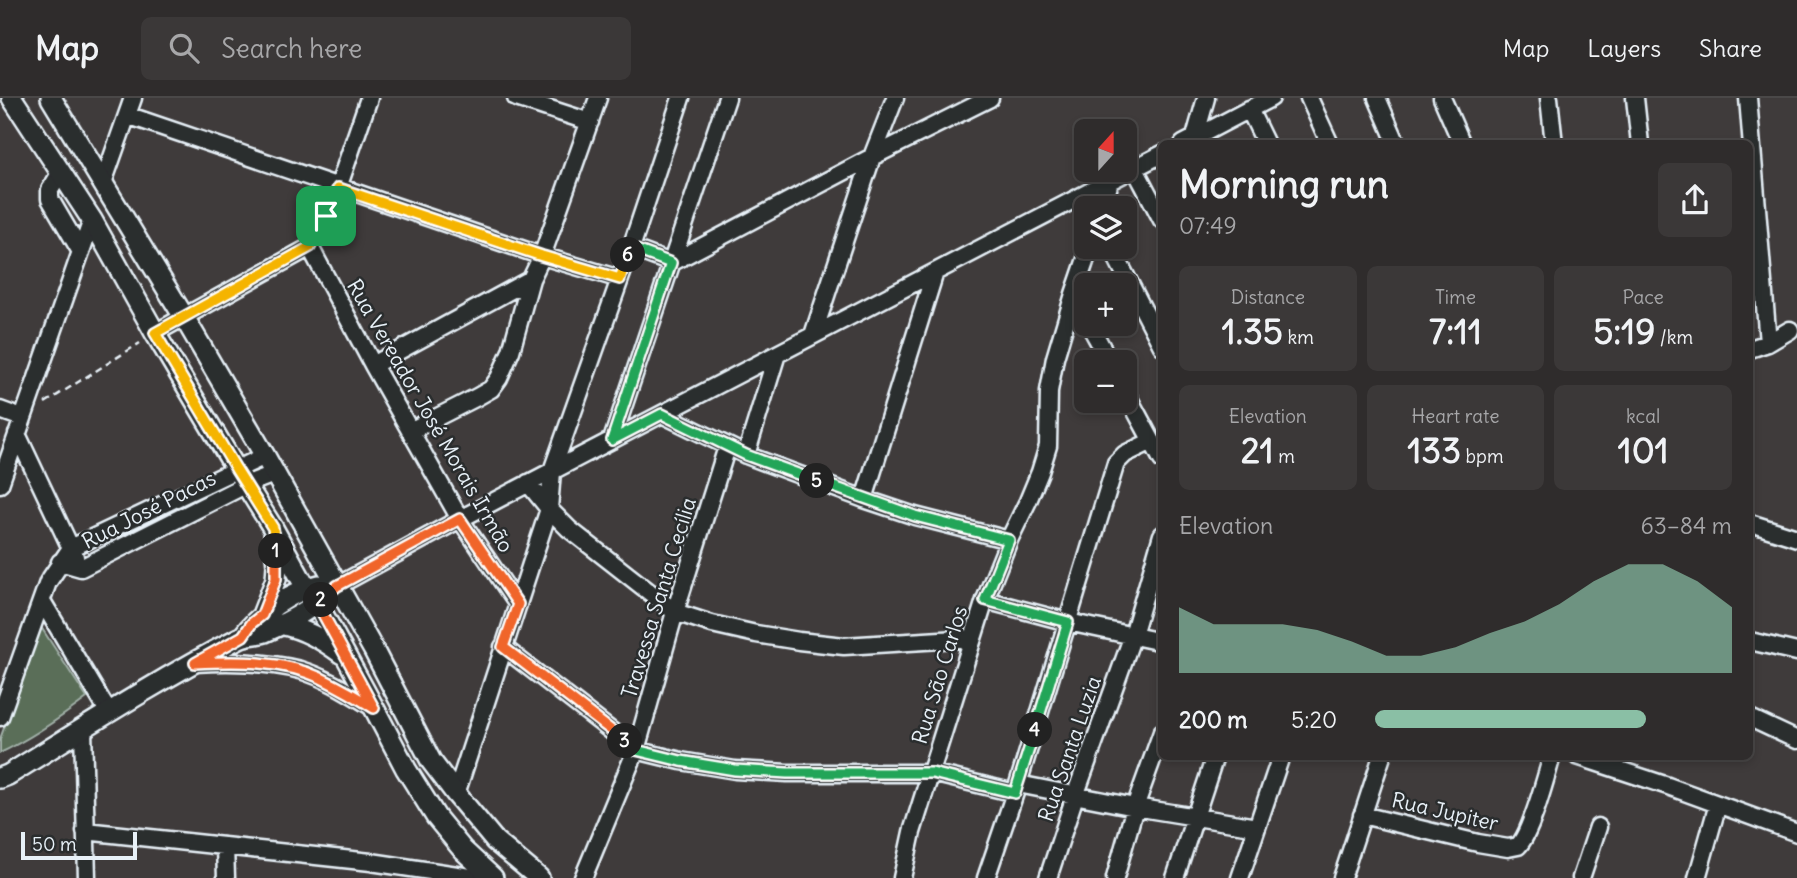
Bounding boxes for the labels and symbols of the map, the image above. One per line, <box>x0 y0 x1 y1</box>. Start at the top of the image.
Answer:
north arrow <box>1074 119 1138 182</box>
pin <box>296 186 356 246</box>
pin: 6 <box>610 238 646 272</box>
street label: Rua Vereador José Morais Irmão <box>341 274 520 557</box>
street label: Rua José Pacas <box>77 464 220 555</box>
pin: 5 <box>800 464 834 498</box>
street label: Travessa Santa Cecília <box>615 494 702 702</box>
pin: 1 <box>258 533 294 568</box>
pin: 2 <box>304 582 338 618</box>
street label: Rua São Carlos <box>906 603 973 747</box>
street label: Rua Santa Luzia <box>1032 672 1107 825</box>
pin: 4 <box>1018 712 1052 748</box>
pin: 3 <box>608 724 642 758</box>
street label: Rua Jupiter <box>1389 786 1502 837</box>
scale bar <box>21 829 136 861</box>

